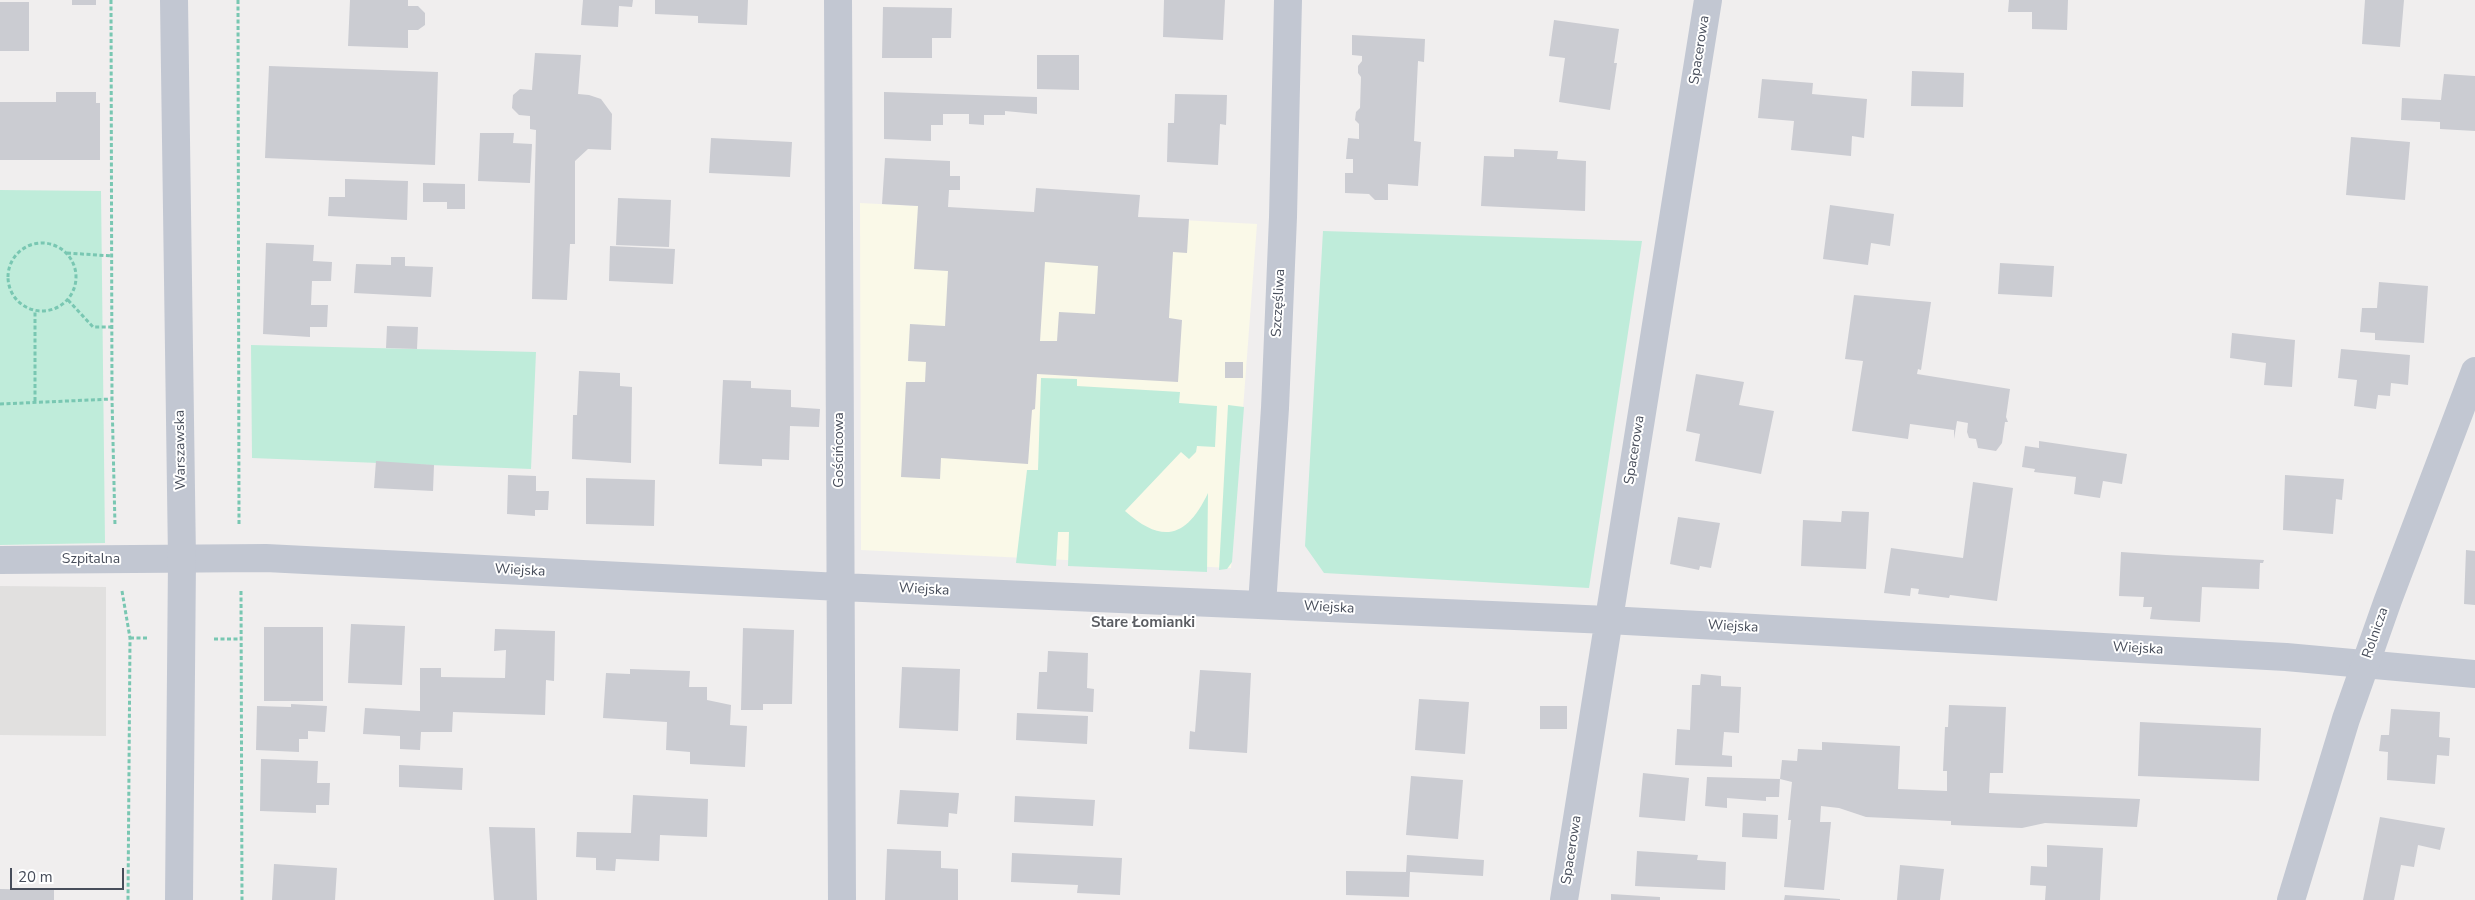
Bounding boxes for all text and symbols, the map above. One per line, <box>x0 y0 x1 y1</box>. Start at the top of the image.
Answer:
street label: Spacerowa <box>1686 14 1714 86</box>
street label: Szczęśliwa <box>1269 268 1289 338</box>
street label: Warszawska <box>172 410 190 490</box>
street label: Gościńcowa <box>832 412 848 488</box>
street label: Spacerowa <box>1621 414 1649 486</box>
street label: Szpitalna <box>62 552 120 568</box>
street label: Wiejska <box>494 561 546 581</box>
street label: Wiejska <box>898 580 950 600</box>
street label: Wiejska <box>1303 598 1355 618</box>
street label: Rolnicza <box>2359 605 2393 661</box>
district label: Stare Łomianki <box>1091 614 1195 632</box>
street label: Wiejska <box>1707 617 1759 637</box>
street label: Wiejska <box>2112 639 2164 659</box>
street label: Spacerowa <box>1558 814 1586 886</box>
scale bar <box>12 858 126 890</box>
text: 20 m <box>18 867 53 887</box>

